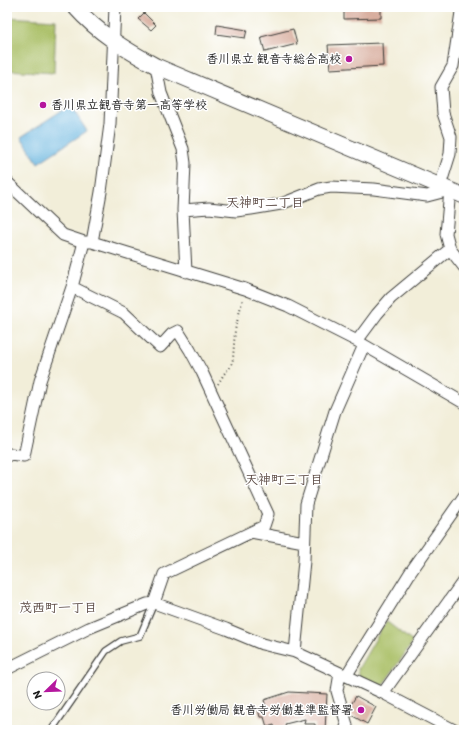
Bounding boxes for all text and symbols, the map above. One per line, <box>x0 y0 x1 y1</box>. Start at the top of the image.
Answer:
place label: 香川県立 観音寺総合高校 <box>206 52 341 66</box>
marker: 香川県立 観音寺総合高校 <box>344 54 354 64</box>
place label: 香川県立観音寺第一高等学校 <box>51 98 207 112</box>
marker: 香川県立観音寺第一高等学校 <box>38 100 48 110</box>
district label: 天神町二丁目 <box>226 195 304 210</box>
district label: 天神町三丁目 <box>245 472 323 487</box>
district label: 茂西町一丁目 <box>19 600 97 615</box>
north arrow <box>26 671 66 711</box>
text: N <box>30 689 45 701</box>
place label: 香川労働局 観音寺労働基準監督署 <box>170 703 353 717</box>
marker: 香川労働局 観音寺労働基準監督署 <box>356 705 366 715</box>

